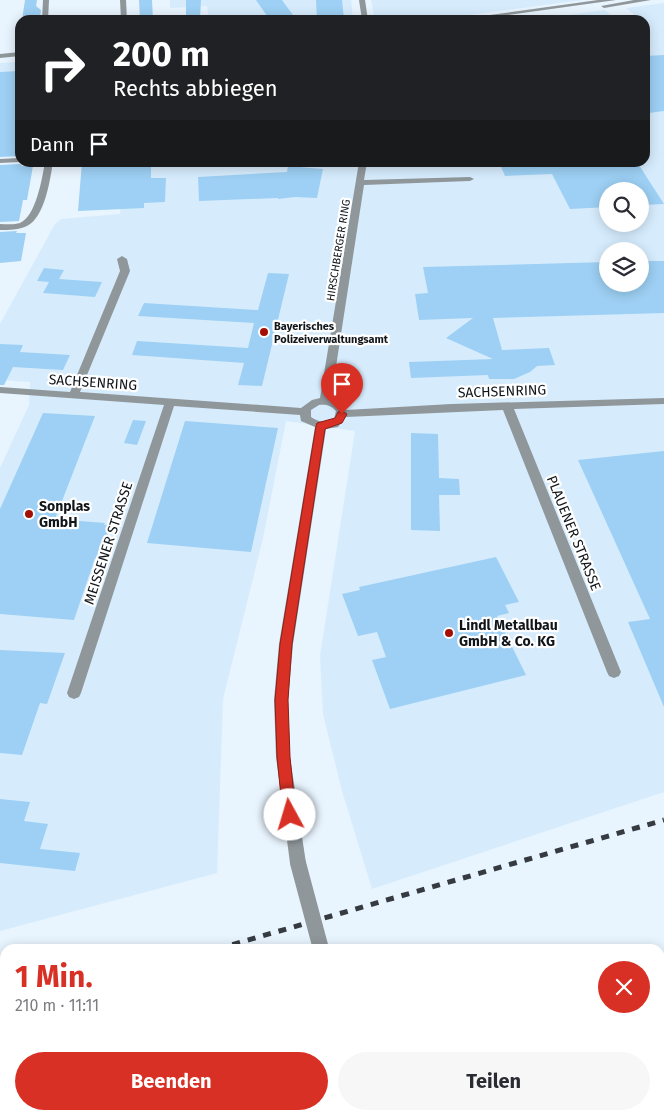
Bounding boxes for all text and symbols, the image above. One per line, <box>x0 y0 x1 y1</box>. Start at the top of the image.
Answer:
text: 200 m <box>113 33 210 75</box>
icon: right <box>30 35 95 100</box>
text: Rechts abbiegen <box>113 75 278 102</box>
icon: arrive <box>85 130 113 158</box>
text: Dann <box>30 133 75 156</box>
map controls <box>599 182 649 292</box>
button: search <box>599 182 649 232</box>
street label: HIRSCHBERGER RING <box>324 198 353 302</box>
button: layers <box>599 242 649 292</box>
place label: Bayerisches Polizeiverwaltungsamt <box>274 320 389 346</box>
marker: Bayerisches Polizeiverwaltungsamt <box>258 326 270 338</box>
pin <box>321 363 363 414</box>
icon: arrive <box>328 370 356 398</box>
street label: SACHSENRING <box>48 371 138 394</box>
street label: SACHSENRING <box>458 381 547 402</box>
street label: PLAUENER STRASSE <box>543 473 604 593</box>
street label: MEISSENER STRASSE <box>81 480 136 607</box>
place label: Sonplas GmbH <box>39 498 90 531</box>
marker: Sonplas GmbH <box>23 508 35 520</box>
place label: Lindl Metallbau GmbH & Co. KG <box>459 617 558 650</box>
marker: Lindl Metallbau GmbH & Co. KG <box>443 627 455 639</box>
position arrow <box>263 788 315 840</box>
text: 1 Min. <box>15 959 93 995</box>
button: close <box>598 961 650 1013</box>
text: 210 m · 11:11 <box>15 996 99 1015</box>
button: Beenden <box>15 1052 328 1110</box>
button: Teilen <box>338 1052 650 1110</box>

